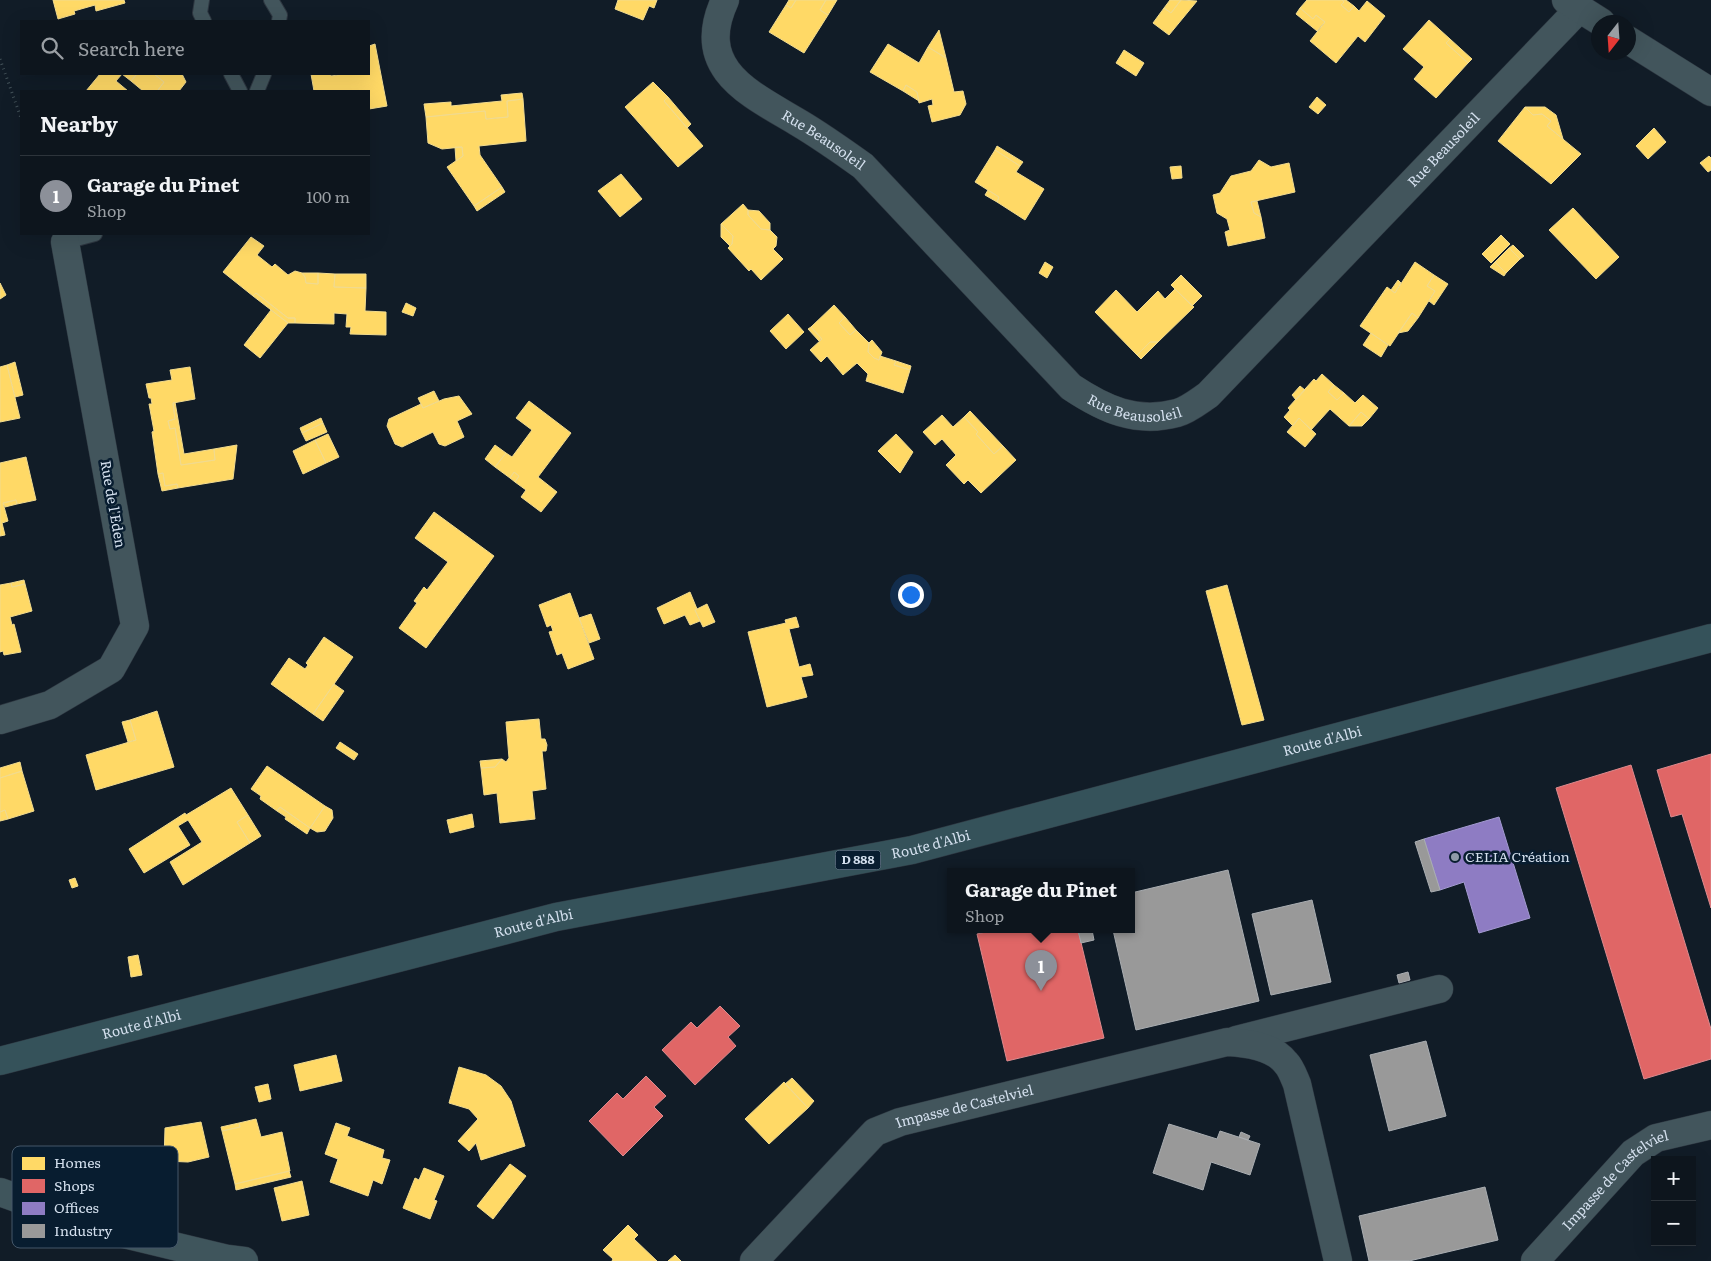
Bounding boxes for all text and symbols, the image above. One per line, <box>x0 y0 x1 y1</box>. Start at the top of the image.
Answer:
north arrow <box>1591 15 1636 60</box>
search box <box>20 20 370 75</box>
icon: search <box>38 34 66 62</box>
text: Search here <box>78 34 185 62</box>
street label: Rue Beausoleil <box>778 104 870 174</box>
text: Nearby <box>40 107 118 138</box>
street label: Rue Beausoleil <box>1402 107 1484 191</box>
text: Garage du Pinet <box>87 170 239 198</box>
text: 1 <box>53 184 59 208</box>
text: 100 m <box>306 184 350 208</box>
text: Shop <box>87 198 126 222</box>
street label: Rue Beausoleil <box>1084 388 1184 426</box>
street label: Rue de l'Eden <box>96 458 132 549</box>
your location <box>898 582 924 608</box>
street label: Route d'Albi <box>1280 720 1364 760</box>
street label: Route d'Albi <box>889 824 972 863</box>
place label: CELIA Création <box>1465 846 1570 866</box>
road number: D 888 <box>836 850 880 870</box>
marker: CELIA Création <box>1449 851 1461 863</box>
popup <box>947 868 1135 933</box>
text: Garage du Pinet <box>965 875 1117 903</box>
street label: Route d'Albi <box>492 903 575 942</box>
text: Shop <box>965 903 1004 927</box>
pin: 1 <box>1025 950 1057 991</box>
street label: Route d'Albi <box>99 1004 183 1043</box>
street label: Impasse de Castelviel <box>892 1079 1035 1132</box>
street label: Impasse de Castelviel <box>1557 1124 1670 1234</box>
legend <box>12 1146 178 1248</box>
text: Homes <box>54 1152 101 1172</box>
map controls <box>1651 1156 1696 1246</box>
button: + <box>1651 1156 1696 1201</box>
text: Shops <box>54 1175 94 1195</box>
text: Offices <box>54 1197 99 1217</box>
button: − <box>1651 1201 1696 1246</box>
text: Industry <box>54 1220 113 1240</box>

